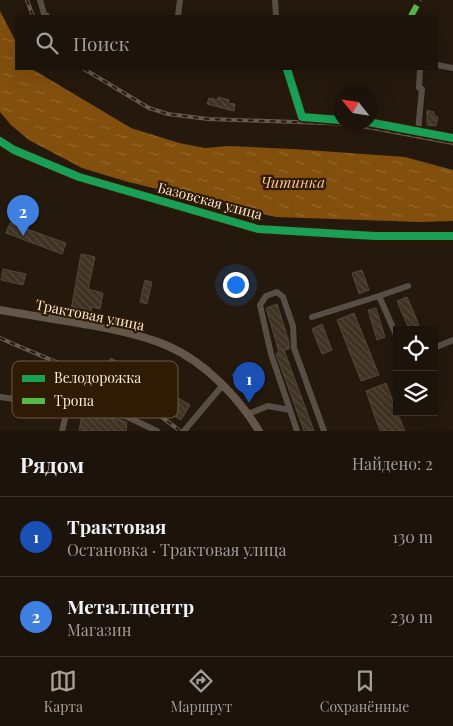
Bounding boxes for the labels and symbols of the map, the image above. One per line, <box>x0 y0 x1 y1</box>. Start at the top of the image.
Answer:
north arrow <box>333 85 378 130</box>
water label: Читинка <box>261 172 325 192</box>
street label: Базовская улица <box>156 177 265 224</box>
pin: 2 <box>7 195 39 236</box>
your location <box>223 272 249 298</box>
street label: Трактовая улица <box>34 295 146 334</box>
legend <box>12 361 178 418</box>
pin: 1 <box>233 362 265 403</box>
text: Велодорожка <box>54 368 141 387</box>
text: Тропа <box>54 391 94 410</box>

